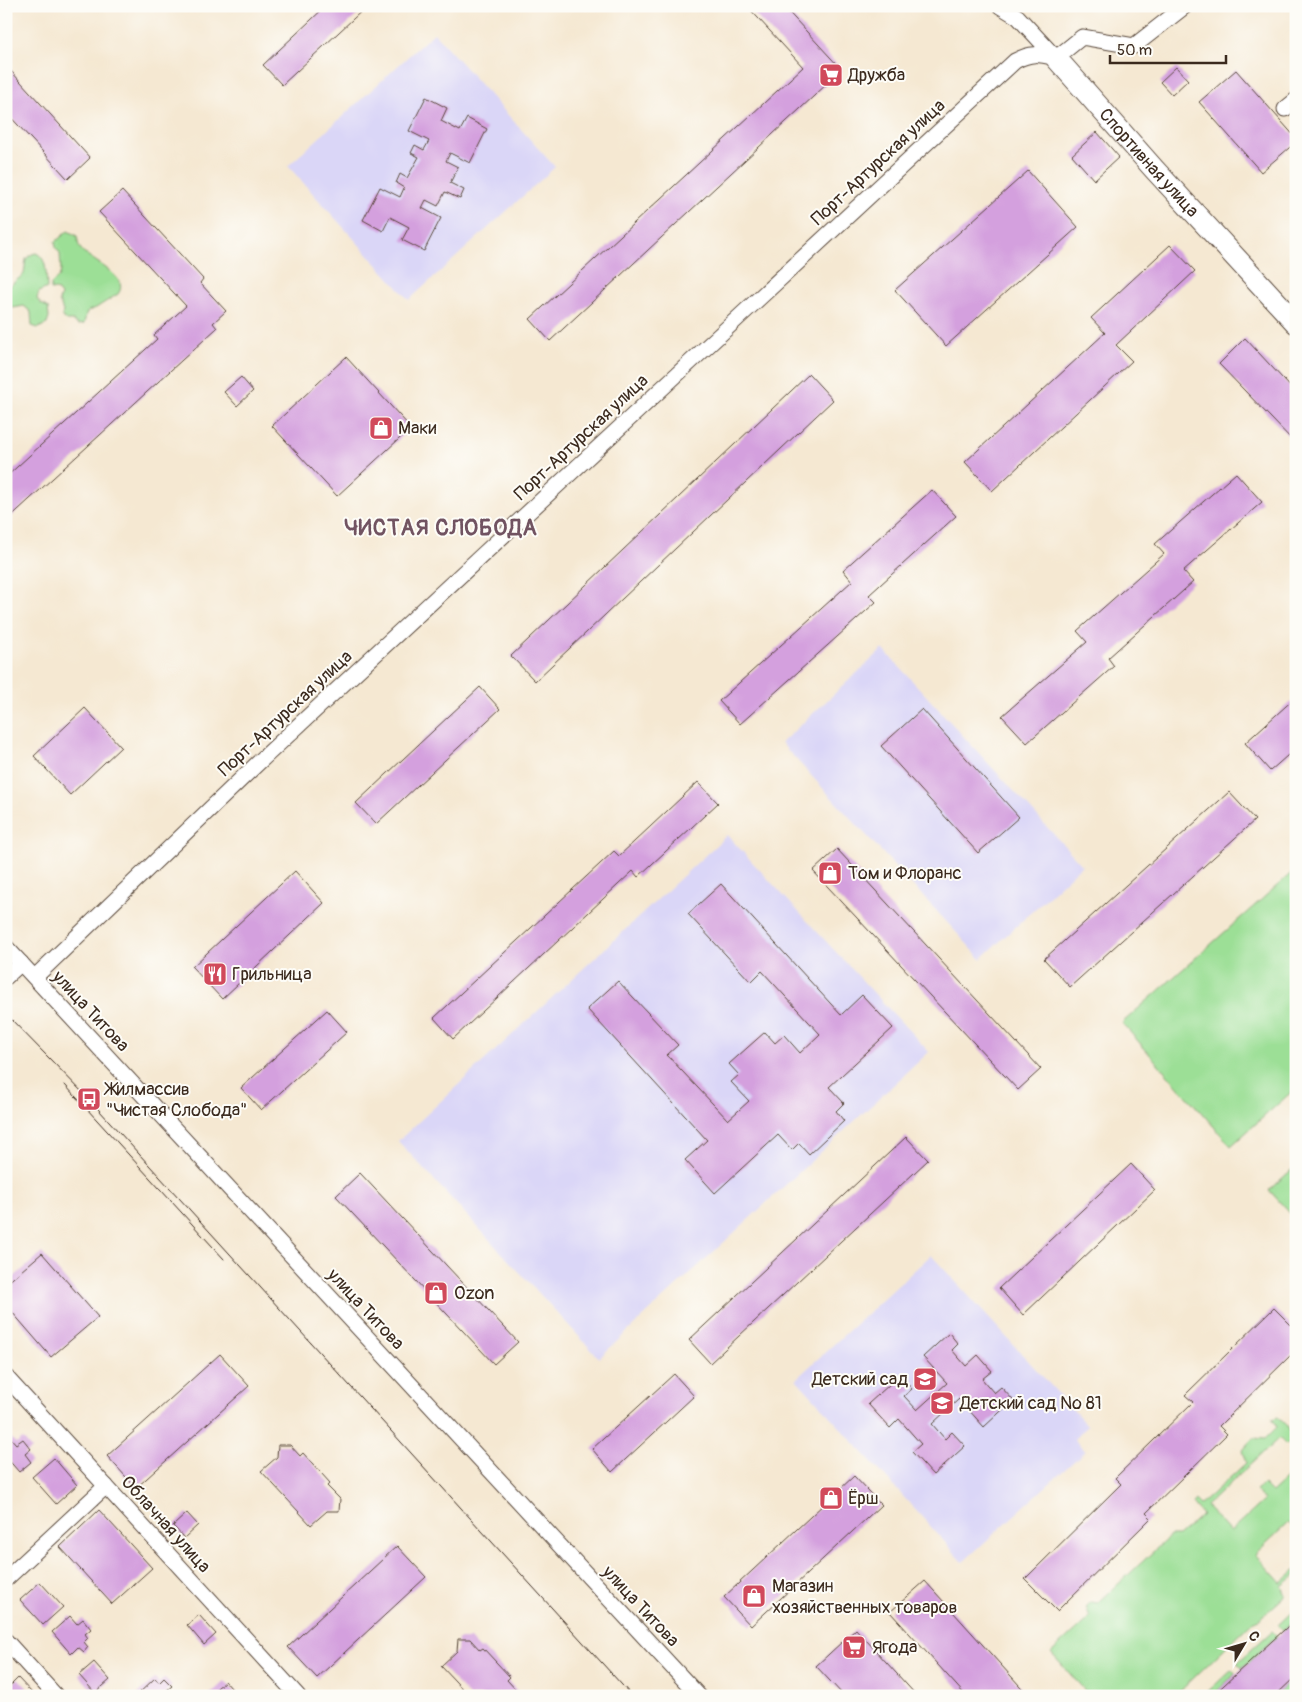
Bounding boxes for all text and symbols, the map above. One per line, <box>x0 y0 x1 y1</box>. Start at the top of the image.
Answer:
scale bar <box>1110 32 1226 64</box>
text: 50 m <box>1117 41 1152 60</box>
supermarket icon: Дружба <box>818 62 844 88</box>
place label: Дружба <box>847 64 905 87</box>
street label: Порт-Артурская улица <box>806 94 950 230</box>
street label: Спортивная улица <box>1094 104 1204 222</box>
street label: Порт-Артурская улица <box>509 369 653 505</box>
shop icon: Маки <box>368 415 394 441</box>
place label: Маки <box>398 417 437 440</box>
district label: ЧИСТАЯ СЛОБОДА <box>344 514 538 542</box>
street label: Порт-Артурская улица <box>213 645 357 781</box>
shop icon: Том и Флоранс <box>817 860 843 886</box>
place label: Том и Флоранс <box>848 862 962 885</box>
restaurant icon: Грильница <box>202 961 228 987</box>
place label: Грильница <box>232 963 312 986</box>
street label: улица Титова <box>47 965 134 1057</box>
place label: Жилмассив "Чистая Слобода" <box>103 1078 247 1122</box>
bus stop icon: Жилмассив "Чистая Слобода" <box>76 1086 102 1112</box>
street label: улица Титова <box>322 1263 409 1355</box>
shop icon: Ozon <box>423 1280 449 1306</box>
place label: Ozon <box>454 1282 494 1305</box>
school or university icon: Детский сад <box>912 1366 938 1392</box>
place label: Детский сад <box>811 1368 908 1391</box>
school or university icon: Детский сад № 81 <box>929 1390 955 1416</box>
place label: Детский сад № 81 <box>959 1392 1102 1415</box>
street label: Облачная улица <box>116 1471 215 1578</box>
shop icon: Ёрш <box>818 1485 844 1511</box>
place label: Ёрш <box>848 1487 879 1510</box>
street label: улица Титова <box>597 1560 684 1652</box>
place label: Магазин хозяйственных товаров <box>772 1575 957 1619</box>
shop icon: Магазин хозяйственных товаров <box>741 1583 767 1609</box>
north arrow <box>1220 1620 1270 1670</box>
text: С <box>1244 1628 1263 1645</box>
supermarket icon: Ягода <box>841 1634 867 1660</box>
place label: Ягода <box>872 1636 917 1659</box>

